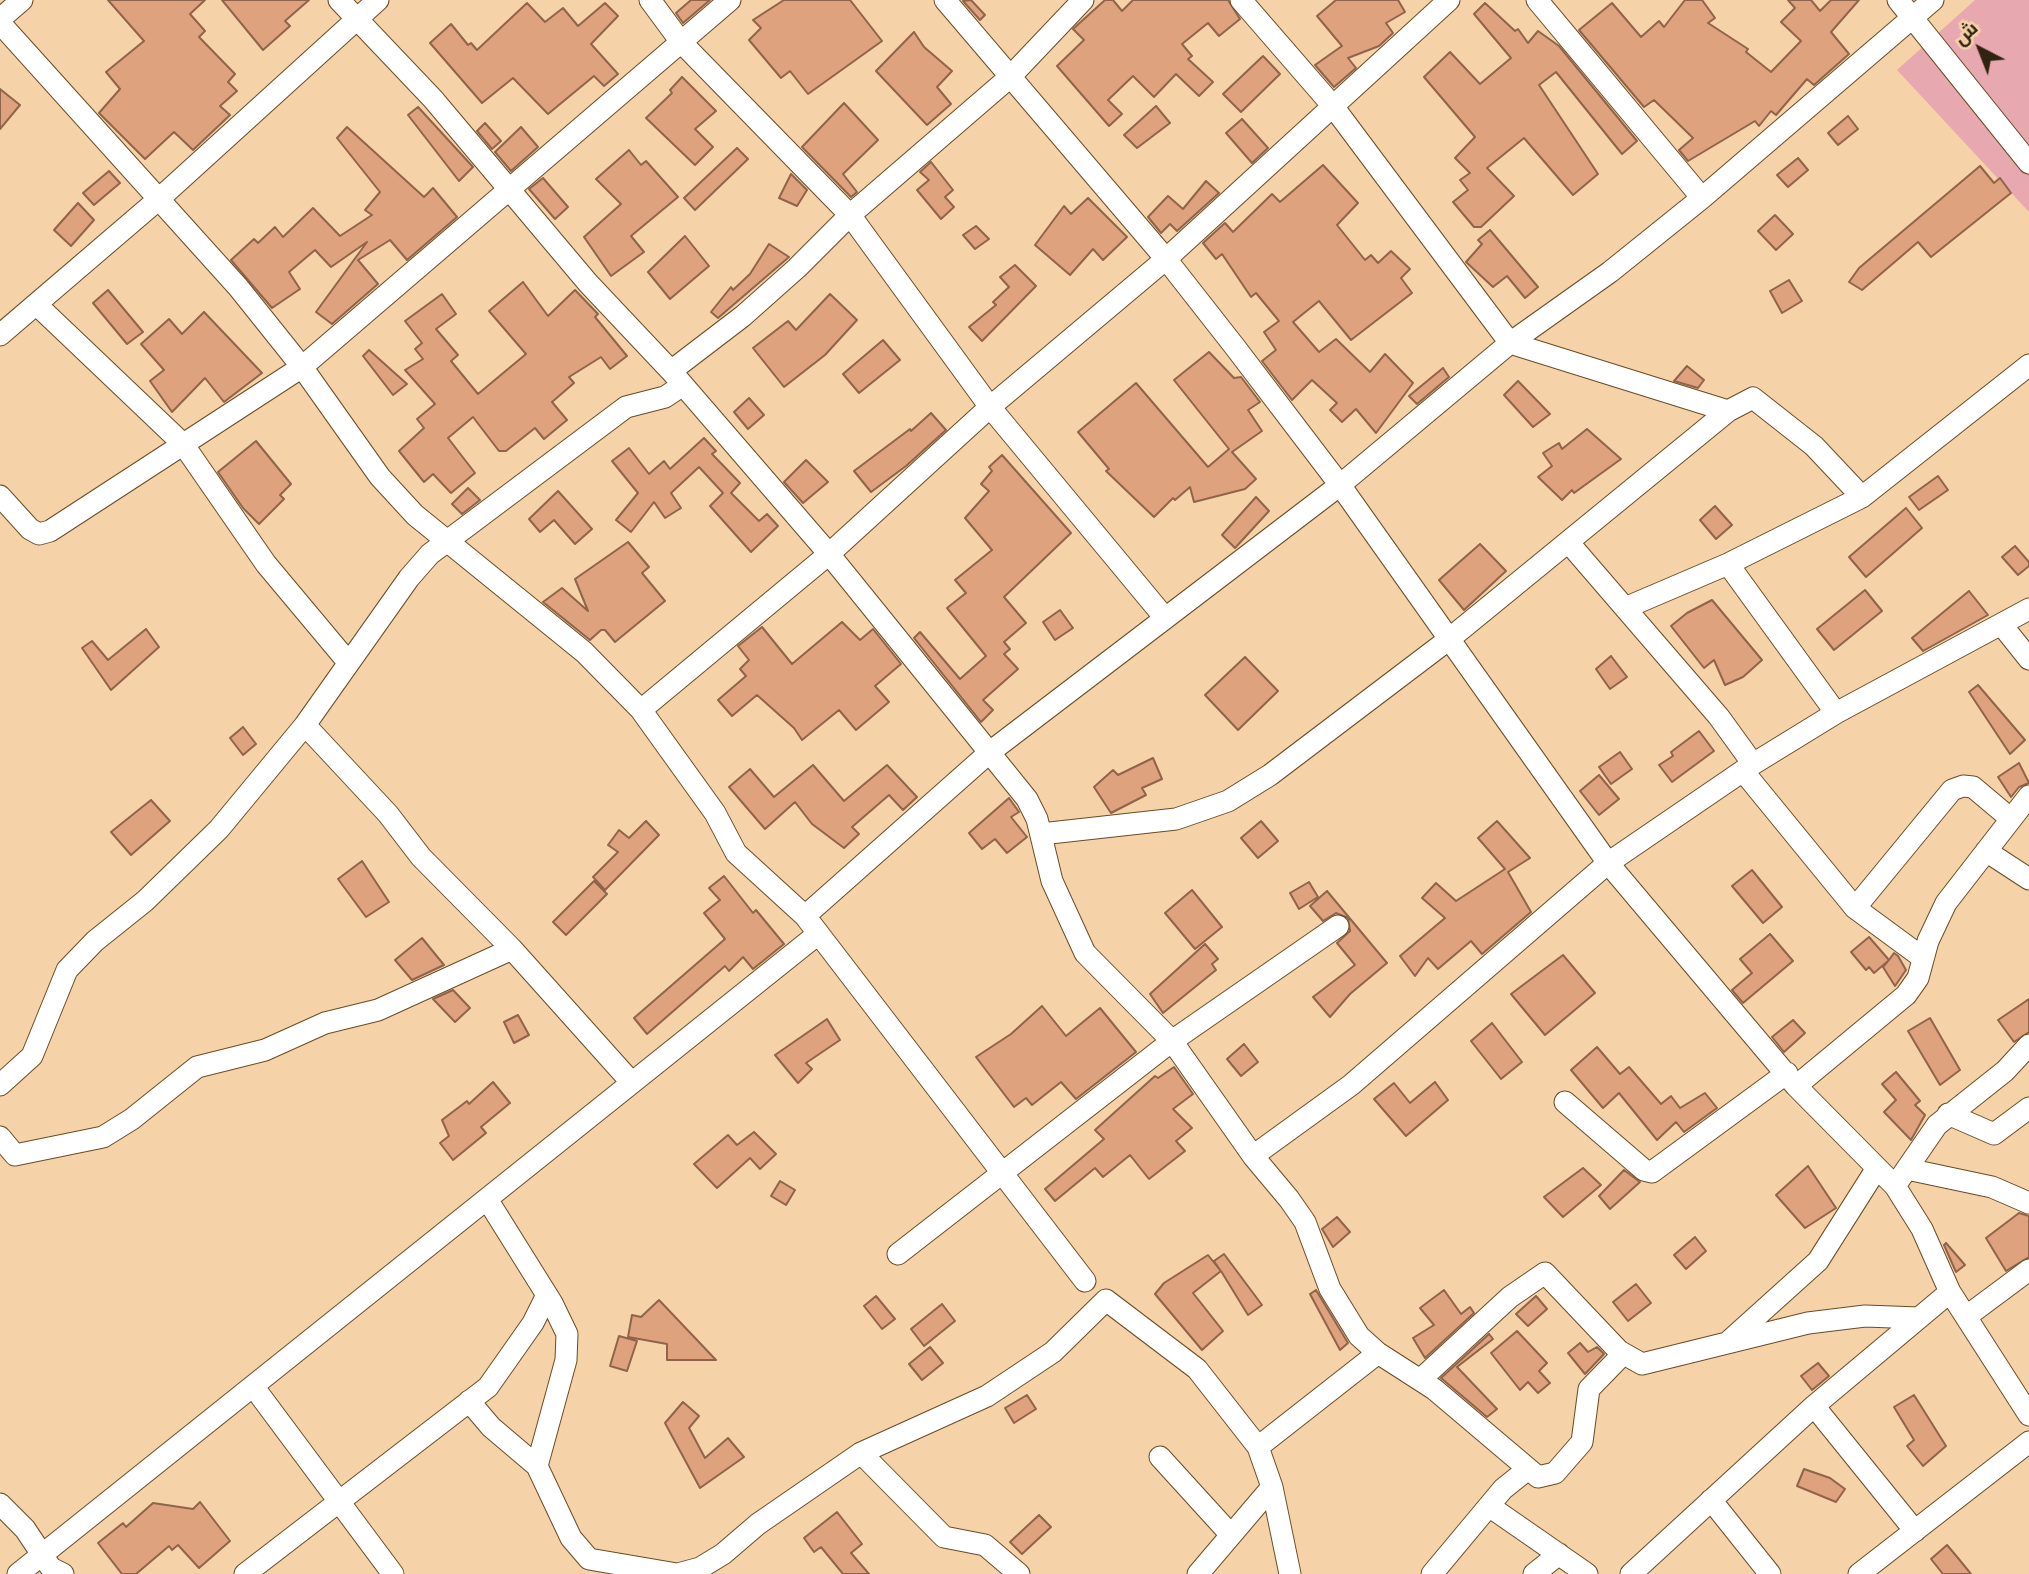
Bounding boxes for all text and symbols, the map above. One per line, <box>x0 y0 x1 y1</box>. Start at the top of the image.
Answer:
north arrow <box>1945 14 2015 84</box>
text: ش <box>1949 16 1982 50</box>

